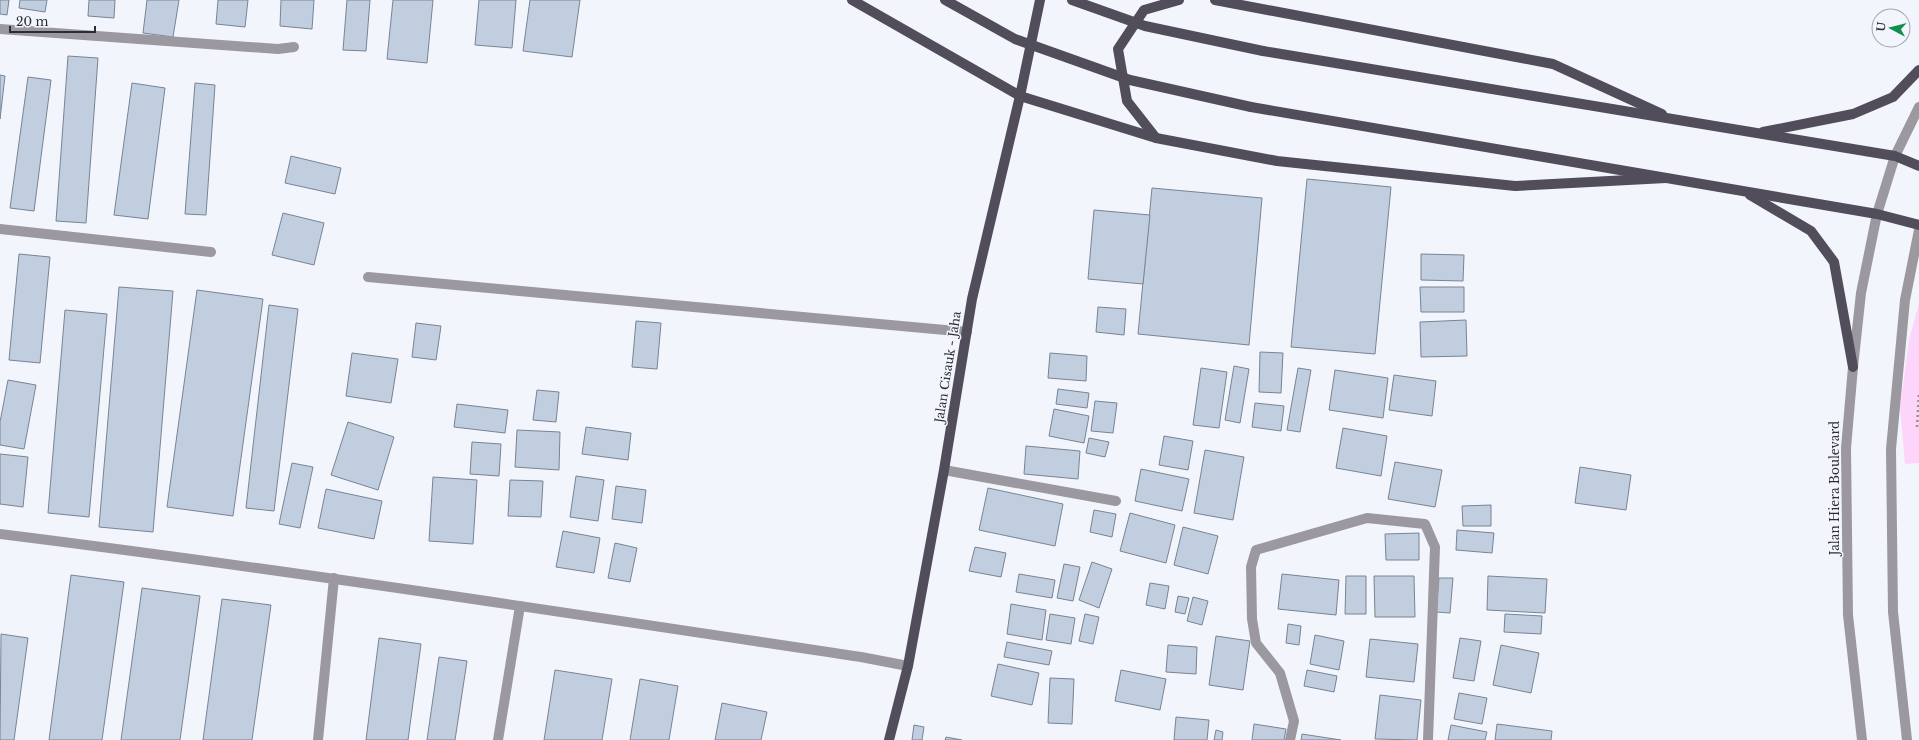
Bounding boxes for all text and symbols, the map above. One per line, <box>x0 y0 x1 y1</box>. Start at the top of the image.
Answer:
scale bar <box>10 8 95 34</box>
north arrow <box>1871 8 1911 48</box>
text: 20 m <box>16 14 48 29</box>
text: U <box>1874 21 1889 32</box>
street label: Jalan Cisauk - Jaha <box>931 310 964 426</box>
street label: Jalan Hiera Boulevard <box>1827 421 1842 557</box>

